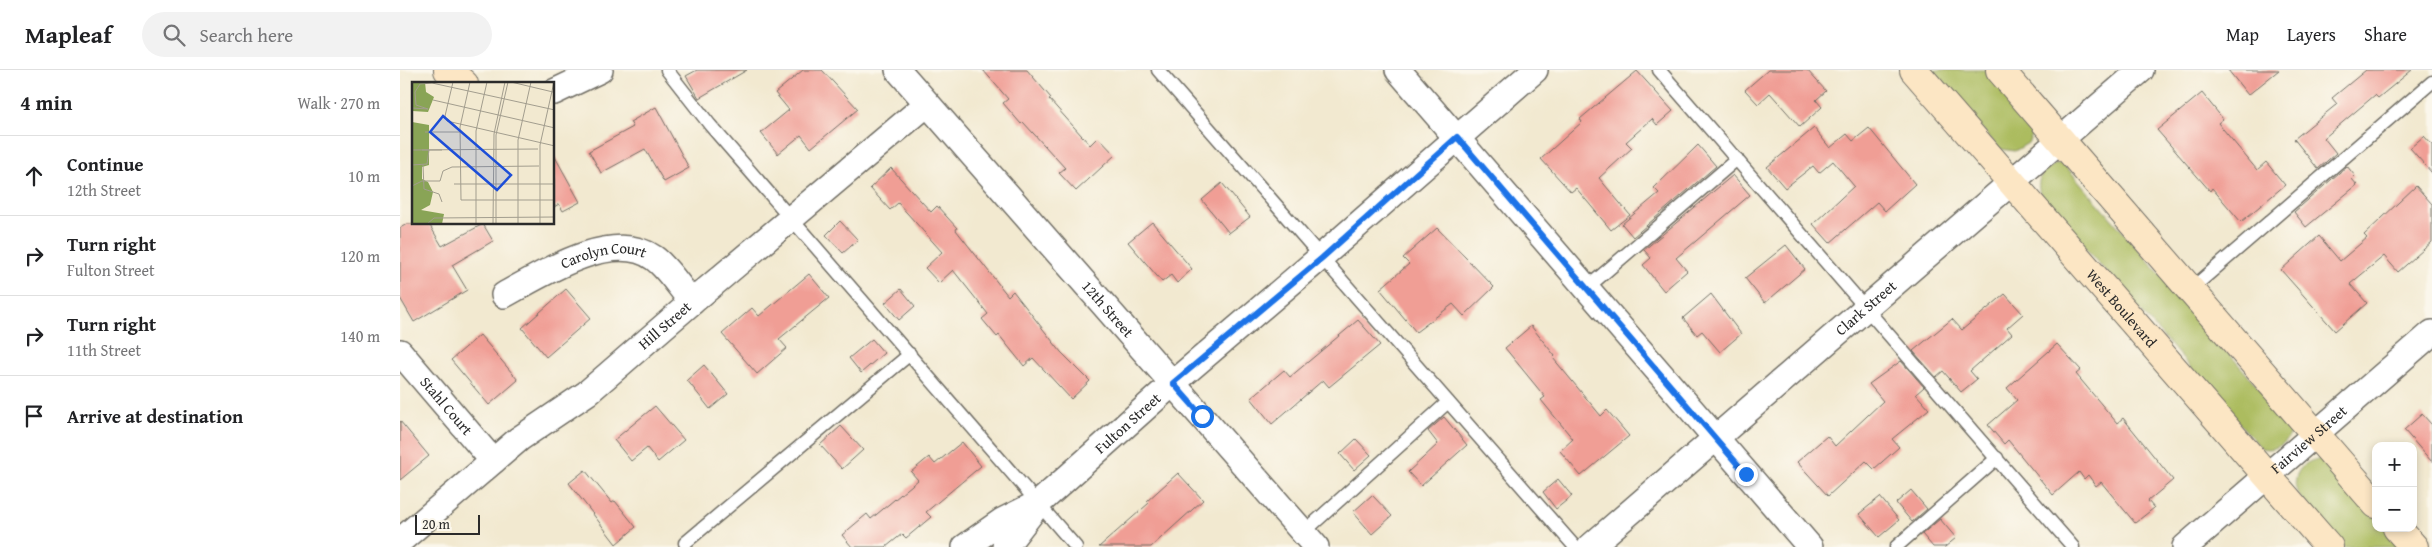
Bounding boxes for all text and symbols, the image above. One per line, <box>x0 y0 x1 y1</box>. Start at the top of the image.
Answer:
search box <box>142 12 492 57</box>
text: Mapleaf <box>25 17 112 52</box>
icon: search <box>160 21 188 49</box>
text: Search here <box>200 21 293 49</box>
text: Map <box>2226 21 2259 48</box>
text: Layers <box>2287 21 2336 48</box>
text: Share <box>2364 21 2407 48</box>
inset map <box>412 82 555 225</box>
text: 4 min <box>20 87 72 118</box>
text: Walk · 270 m <box>297 91 380 115</box>
text: Continue <box>67 150 144 178</box>
icon: ahead <box>20 162 48 190</box>
text: 10 m <box>348 164 380 188</box>
text: 12th Street <box>67 178 141 202</box>
text: Turn right <box>67 230 156 258</box>
street label: Carolyn Court <box>557 237 651 273</box>
icon: right <box>20 242 48 270</box>
text: 120 m <box>340 244 380 268</box>
text: Fulton Street <box>67 258 155 282</box>
street label: West Boulevard <box>2082 264 2162 352</box>
street label: Clark Street <box>1831 275 1901 340</box>
street label: 12th Street <box>1077 276 1139 342</box>
street label: Hill Street <box>634 296 696 354</box>
text: Turn right <box>67 310 156 338</box>
icon: right <box>20 322 48 350</box>
text: 140 m <box>340 324 380 348</box>
text: 11th Street <box>67 338 141 362</box>
street label: Stahl Court <box>415 372 478 440</box>
street label: Fulton Street <box>1090 387 1166 458</box>
street label: Fairview Street <box>2266 400 2352 478</box>
icon: arrive <box>20 402 48 430</box>
text: Arrive at destination <box>67 402 243 430</box>
route start <box>1191 405 1214 428</box>
map controls <box>2372 442 2417 532</box>
button: + <box>2372 442 2417 487</box>
route end <box>1735 463 1758 486</box>
button: − <box>2372 487 2417 532</box>
scale bar <box>415 512 480 535</box>
text: 20 m <box>422 514 450 534</box>

